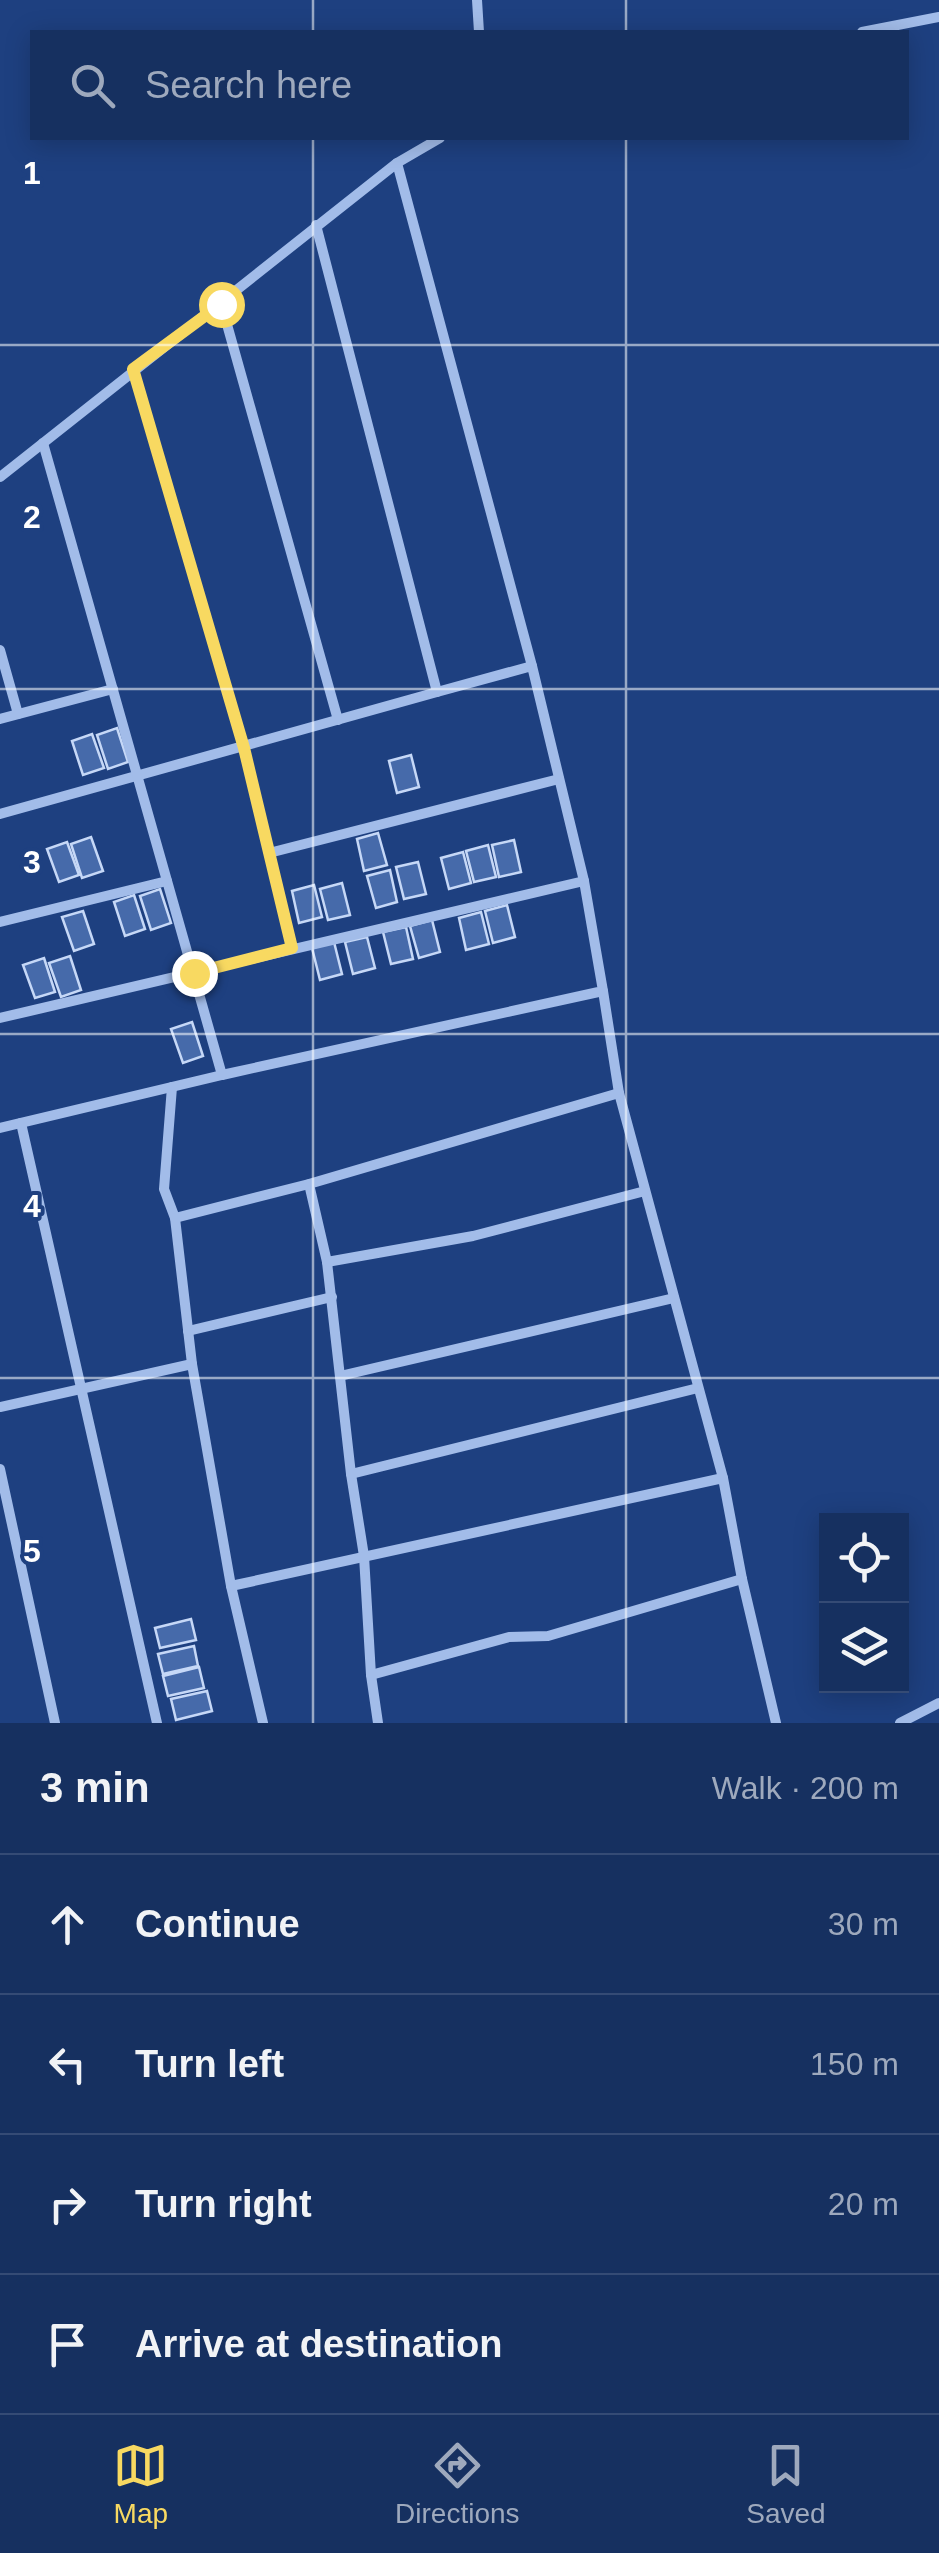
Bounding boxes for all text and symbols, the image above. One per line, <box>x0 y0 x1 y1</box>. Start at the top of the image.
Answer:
search box <box>30 30 909 140</box>
icon: search <box>65 58 120 113</box>
text: Search here <box>145 64 352 106</box>
text: 1 <box>23 155 41 191</box>
route start <box>199 282 245 328</box>
text: 2 <box>23 499 41 535</box>
text: 3 <box>23 844 41 880</box>
route end <box>172 951 218 997</box>
text: 4 <box>23 1188 41 1224</box>
map controls <box>819 1513 909 1693</box>
button: locate <box>819 1513 909 1603</box>
text: 5 <box>23 1533 41 1569</box>
button: layers <box>819 1603 909 1693</box>
text: 3 min <box>40 1764 150 1811</box>
text: Walk · 200 m <box>712 1770 899 1806</box>
icon: ahead <box>40 1897 95 1952</box>
text: Continue <box>135 1903 300 1945</box>
text: 30 m <box>828 1906 899 1942</box>
icon: left <box>40 2037 95 2092</box>
text: Turn left <box>135 2043 284 2085</box>
text: 150 m <box>810 2046 899 2082</box>
icon: right <box>40 2177 95 2232</box>
text: Turn right <box>135 2183 312 2225</box>
text: 20 m <box>828 2186 899 2222</box>
icon: arrive <box>40 2317 95 2372</box>
text: Arrive at destination <box>135 2323 502 2365</box>
tab: Map <box>113 2438 168 2530</box>
tab: Directions <box>395 2438 520 2530</box>
tab: Saved <box>746 2438 826 2530</box>

